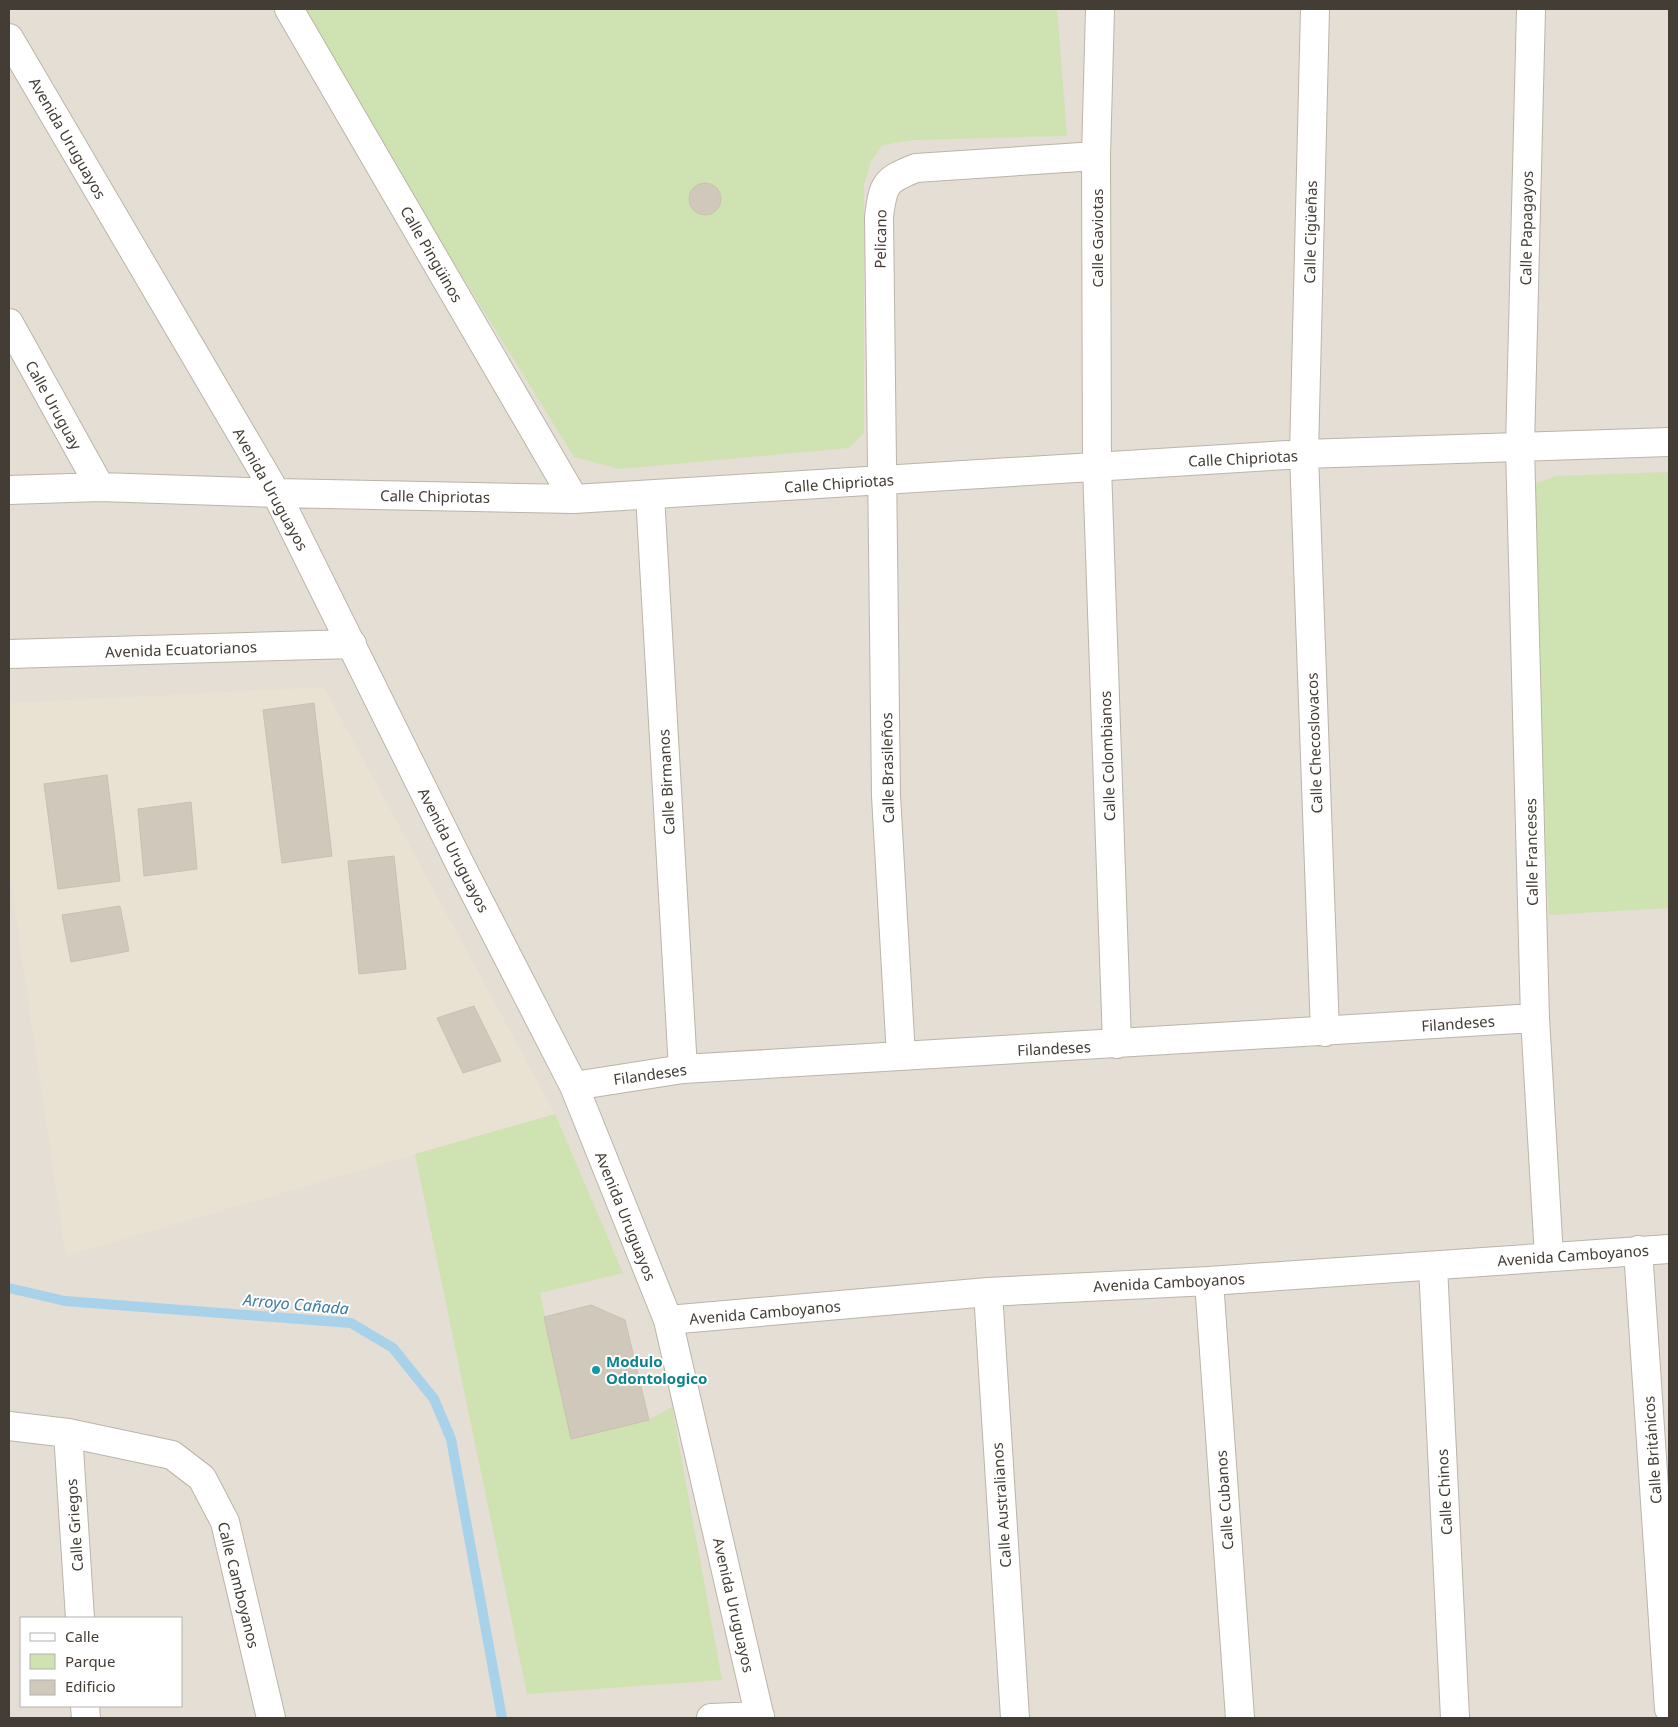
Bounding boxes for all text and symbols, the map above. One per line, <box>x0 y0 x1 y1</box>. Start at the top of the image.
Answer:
street label: Avenida Uruguayos <box>25 73 111 203</box>
street label: Calle Papagayos <box>1515 170 1537 286</box>
street label: Calle Cigüeñas <box>1299 180 1321 284</box>
street label: Calle Gaviotas <box>1087 189 1107 287</box>
street label: Calle Pingüinos <box>396 202 468 306</box>
street label: Pelicano <box>869 209 891 269</box>
street label: Calle Uruguay <box>21 357 87 453</box>
street label: Avenida Uruguayos <box>229 424 313 554</box>
street label: Calle Chipriotas <box>1188 445 1298 471</box>
street label: Calle Chipriotas <box>783 469 895 497</box>
street label: Calle Chipriotas <box>380 485 490 507</box>
street label: Avenida Ecuatorianos <box>105 636 257 662</box>
street label: Calle Checoslovacos <box>1302 672 1326 814</box>
street label: Calle Colombianos <box>1095 690 1119 822</box>
street label: Calle Brasileños <box>876 712 898 824</box>
street label: Calle Birmanos <box>653 729 679 835</box>
street label: Avenida Uruguayos <box>414 784 494 916</box>
street label: Calle Franceses <box>1520 798 1542 906</box>
street label: Filandeses <box>1421 1010 1495 1036</box>
street label: Filandeses <box>1017 1036 1091 1060</box>
street label: Filandeses <box>612 1059 688 1089</box>
street label: Avenida Uruguayos <box>591 1148 661 1284</box>
street label: Avenida Camboyanos <box>1497 1240 1649 1270</box>
street label: Avenida Camboyanos <box>1093 1268 1245 1296</box>
water label: Arroyo Cañada <box>241 1288 350 1320</box>
street label: Avenida Camboyanos <box>688 1295 842 1329</box>
place label: Modulo Odontologico <box>606 1351 707 1388</box>
marker: Modulo Odontologico <box>590 1364 602 1376</box>
street label: Calle Británicos <box>1638 1395 1666 1505</box>
street label: Calle Australianos <box>987 1442 1015 1568</box>
street label: Calle Chinos <box>1432 1448 1456 1536</box>
street label: Calle Cubanos <box>1211 1449 1237 1551</box>
street label: Calle Griegos <box>61 1478 87 1572</box>
street label: Calle Camboyanos <box>214 1520 264 1650</box>
street label: Avenida Uruguayos <box>709 1536 759 1674</box>
legend <box>20 1617 182 1707</box>
text: Calle <box>65 1626 99 1646</box>
text: Parque <box>65 1651 115 1671</box>
text: Edificio <box>65 1676 116 1696</box>

